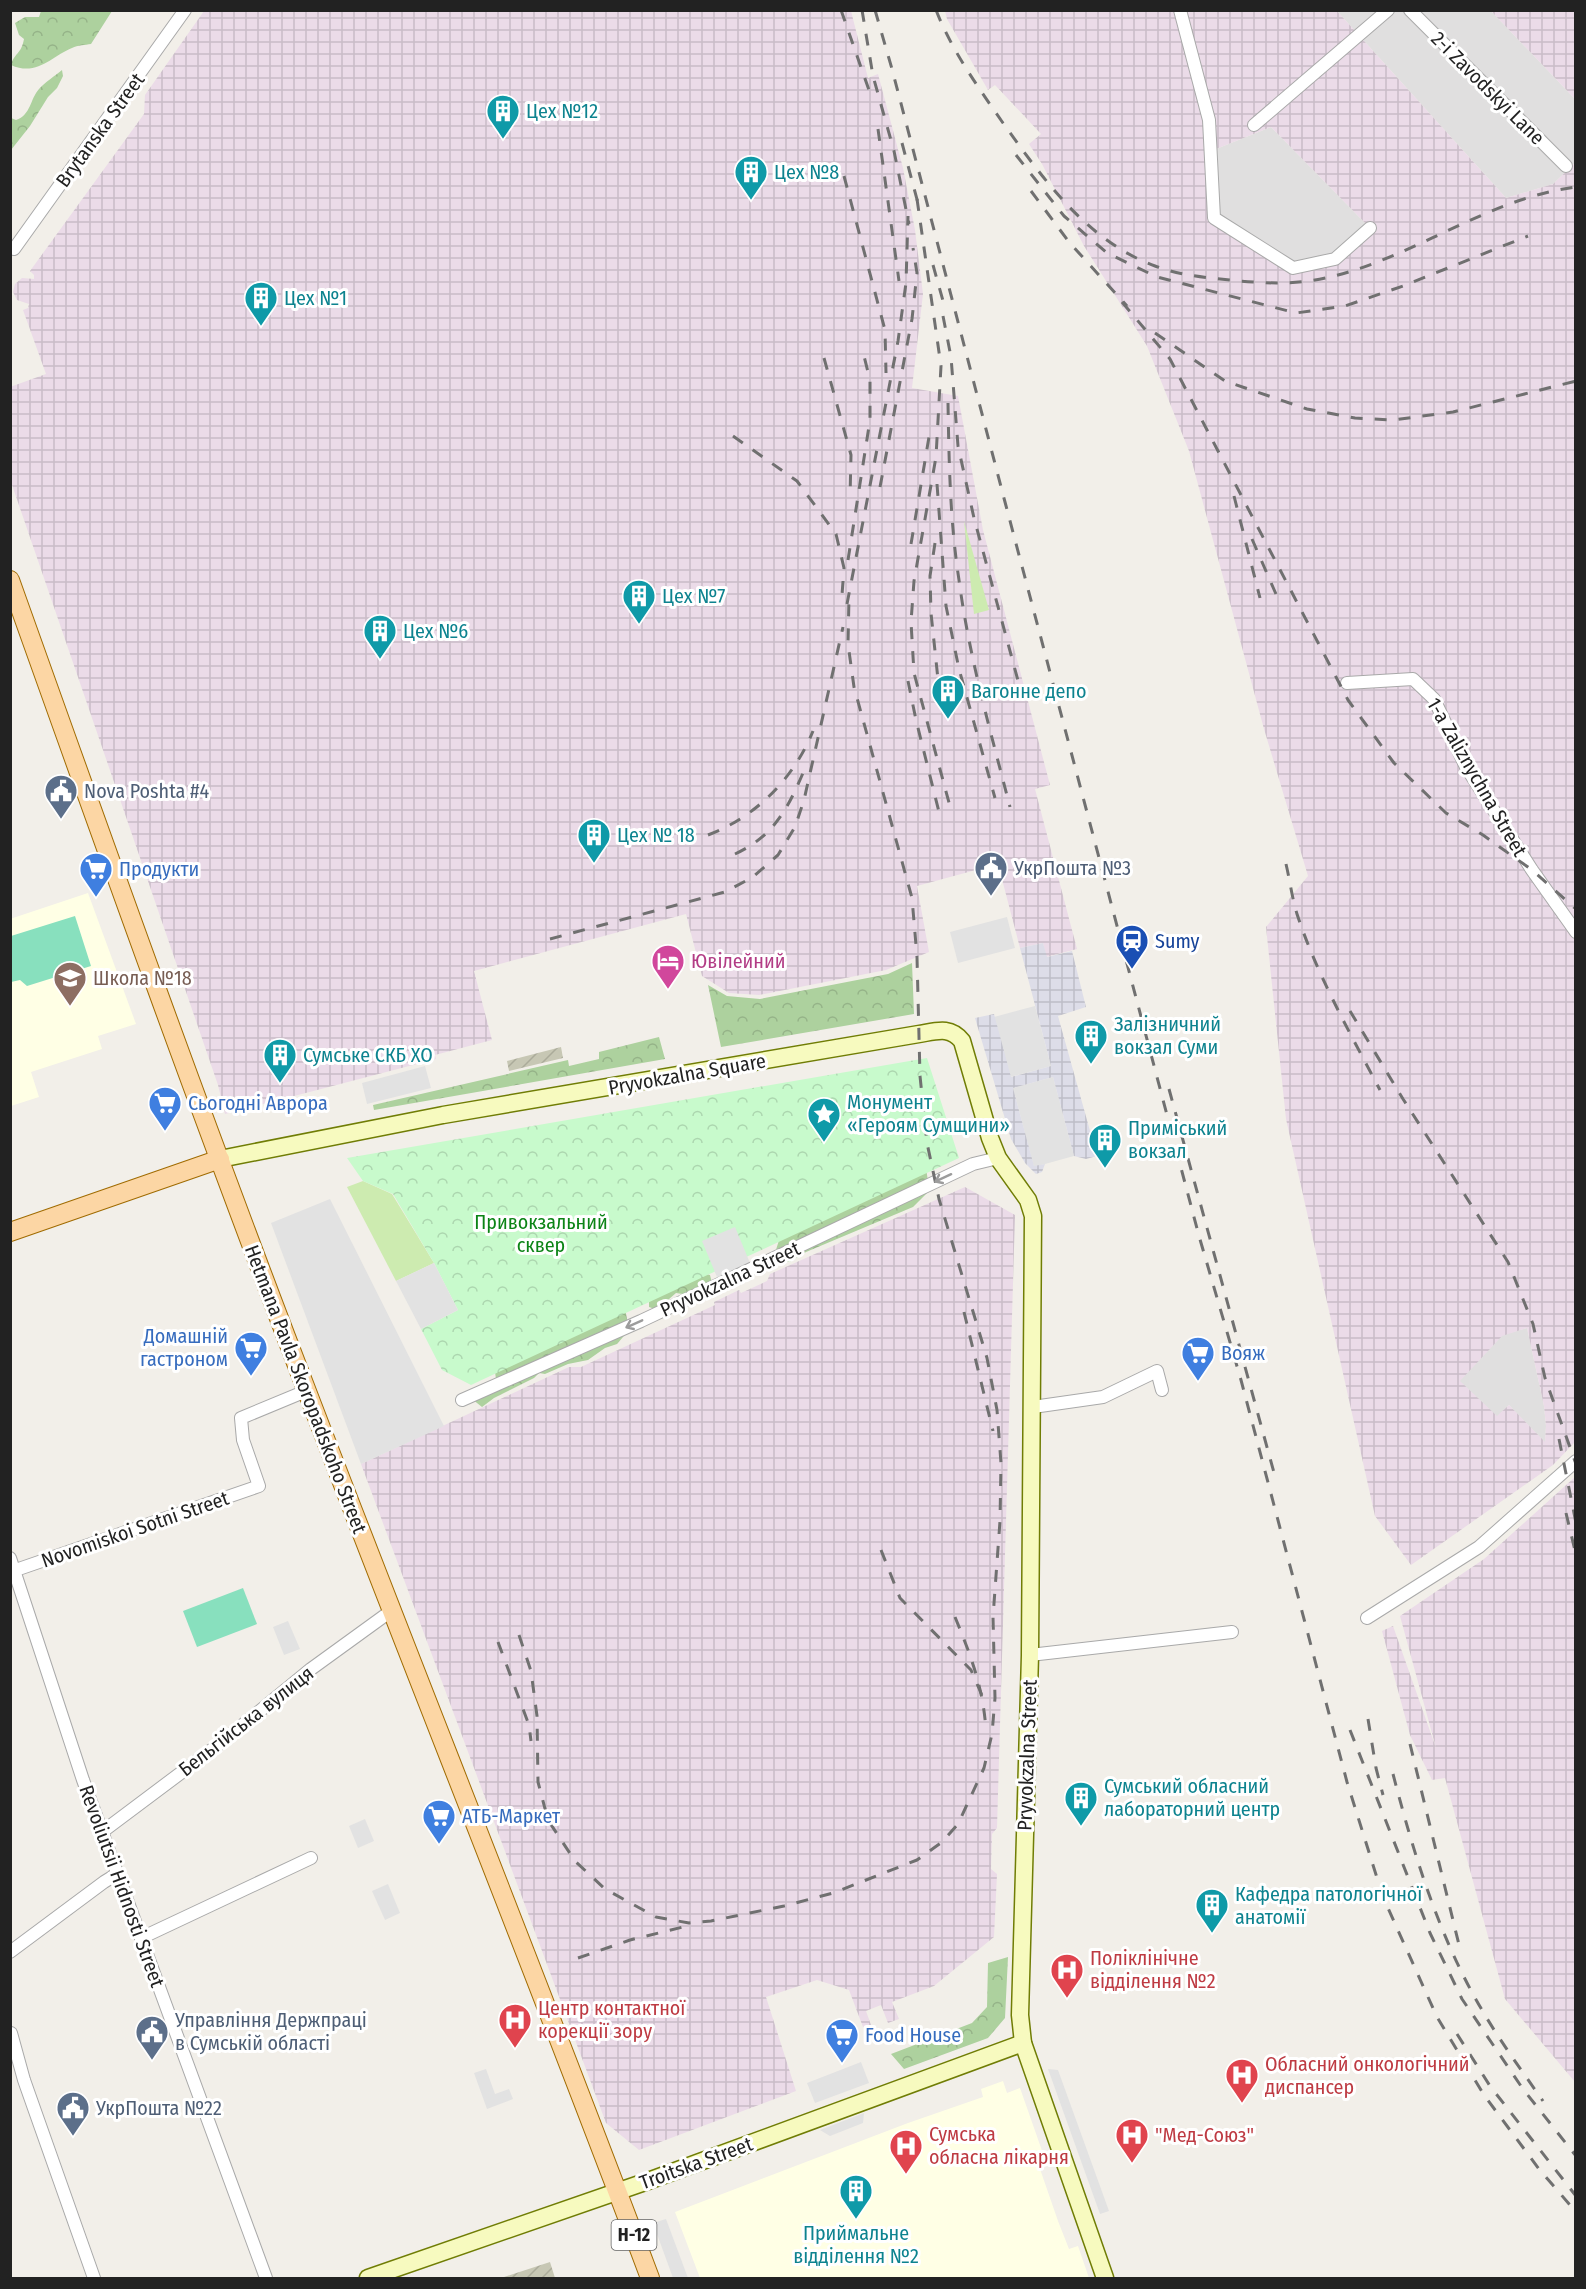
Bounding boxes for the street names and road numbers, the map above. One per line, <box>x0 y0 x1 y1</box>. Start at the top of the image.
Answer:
street label: 2-i Zavodskyi Lane <box>1426 26 1550 150</box>
street label: Brytanska Street <box>51 68 150 192</box>
street label: 1-a Zaliznychna Street <box>1422 694 1532 861</box>
street label: Pryvokzalna Square <box>606 1048 768 1100</box>
street label: Pryvokzalna Street <box>656 1236 804 1322</box>
street label: Hetmana Pavla Skoropadskoho Street <box>240 1241 372 1537</box>
street label: Novomiskoi Sotni Street <box>38 1485 232 1572</box>
street label: Бельгійська вулиця <box>174 1661 318 1781</box>
street label: Pryvokzalna Street <box>1012 1678 1042 1831</box>
street label: Revoliutsii Hidnosti Street <box>74 1782 170 1991</box>
street label: Troitska Street <box>636 2131 756 2195</box>
road number: Н-12 <box>612 2220 656 2250</box>

